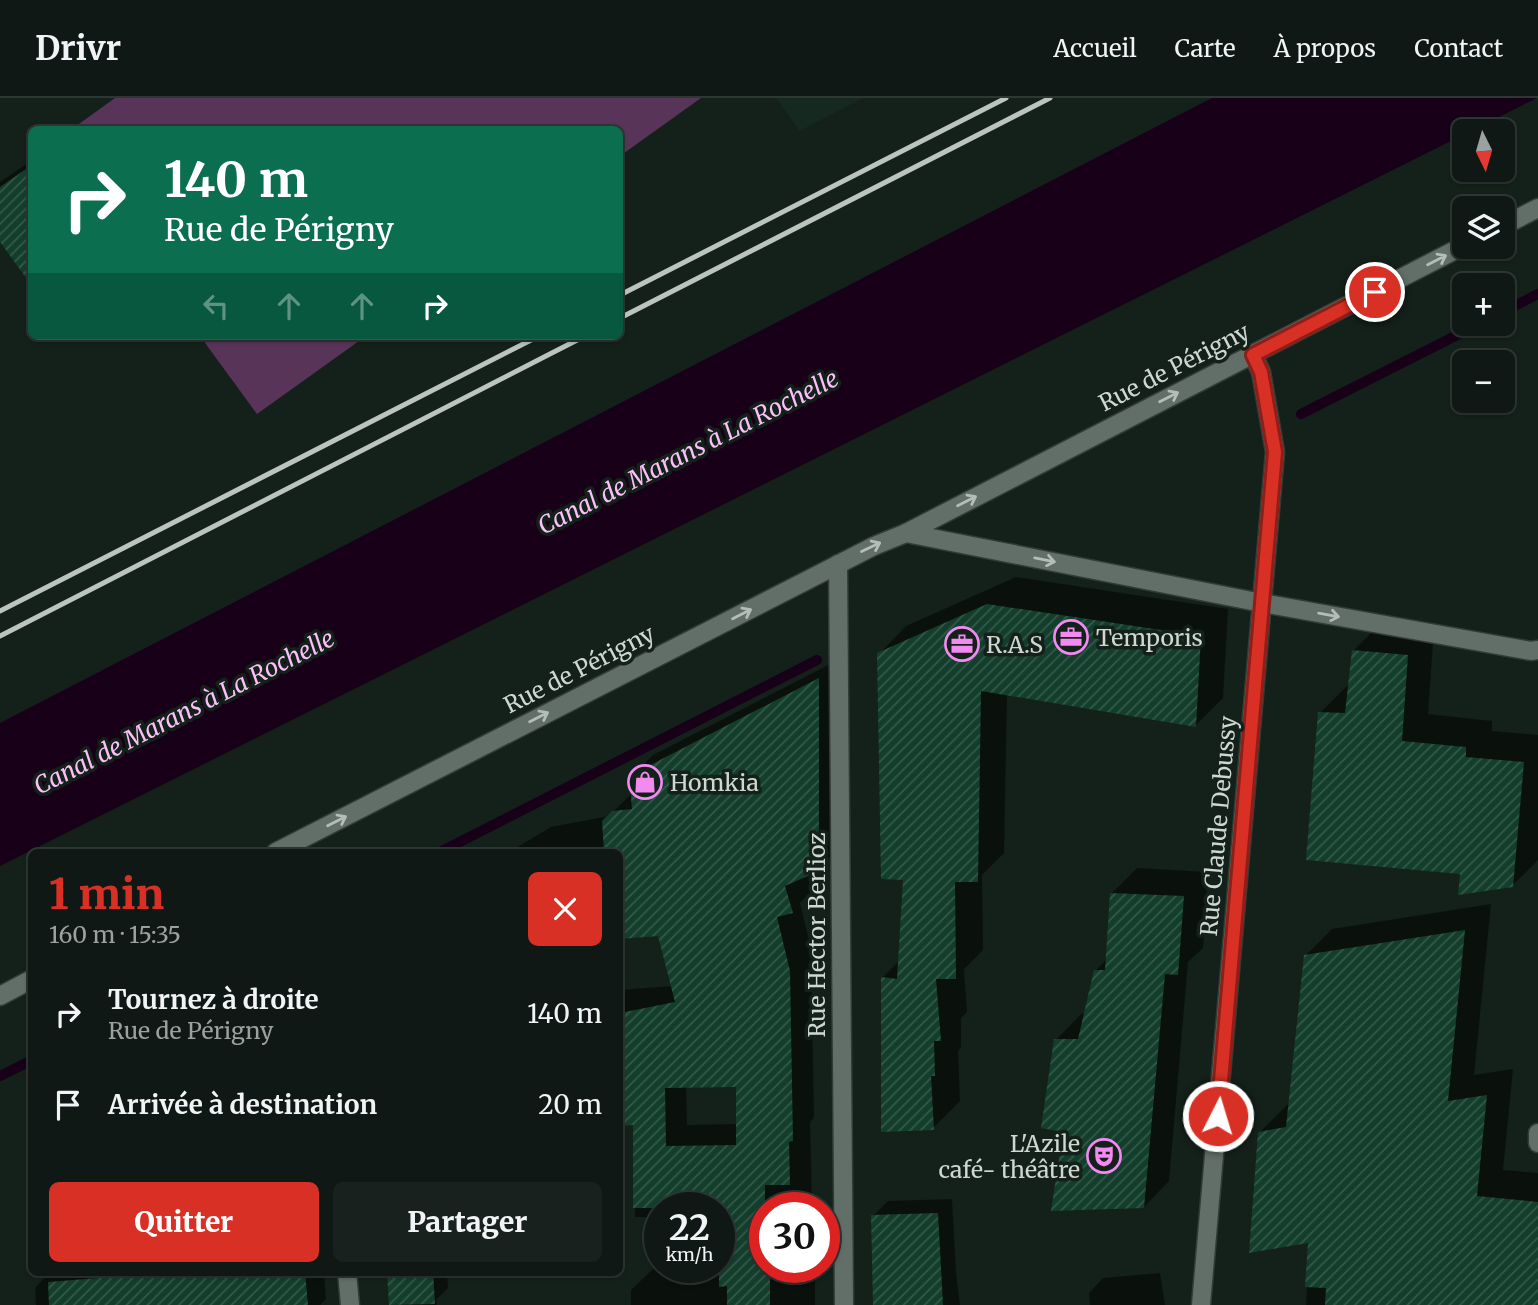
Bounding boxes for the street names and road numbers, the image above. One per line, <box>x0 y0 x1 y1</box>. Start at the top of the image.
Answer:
street label: Rue de Périgny <box>1094 316 1255 417</box>
street label: Rue de Périgny <box>499 618 660 719</box>
street label: Rue Claude Debussy <box>1194 714 1242 937</box>
street label: Rue Hector Berlioz <box>802 832 831 1038</box>

